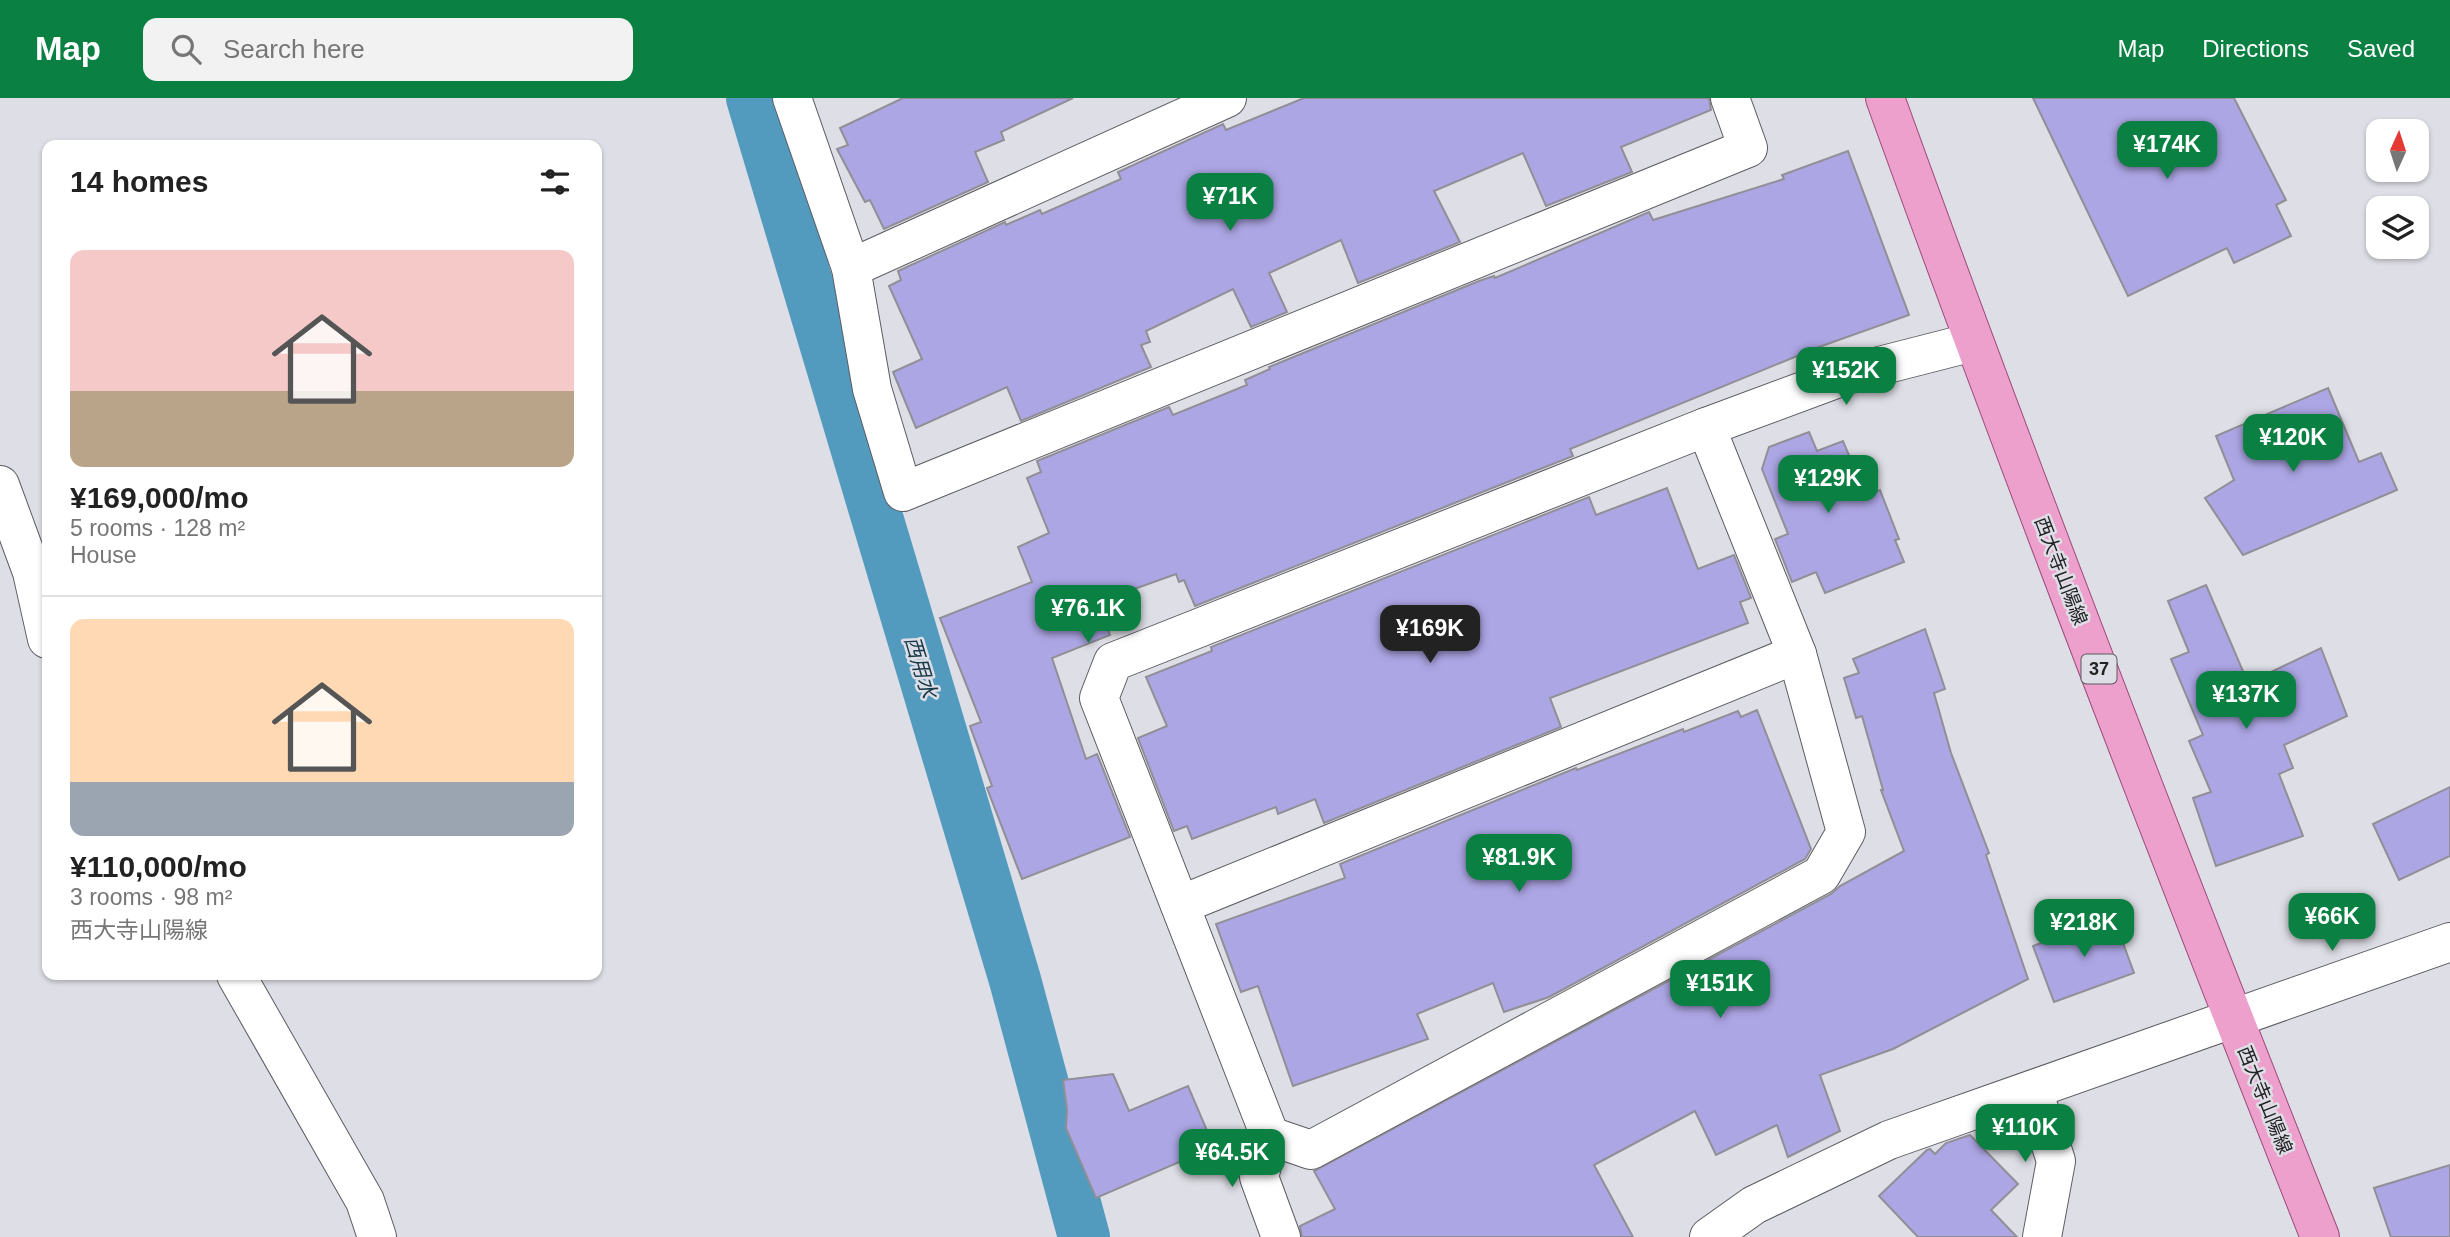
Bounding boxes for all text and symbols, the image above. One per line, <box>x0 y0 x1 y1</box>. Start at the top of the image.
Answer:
search box <box>143 18 633 81</box>
text: Map <box>35 30 101 67</box>
icon: search <box>167 30 205 68</box>
text: Search here <box>223 34 365 64</box>
text: Map <box>2118 35 2164 62</box>
text: Directions <box>2202 35 2309 62</box>
text: Saved <box>2347 35 2415 62</box>
north arrow <box>2366 119 2429 182</box>
map controls <box>2366 119 2429 259</box>
pin: ¥174K <box>2118 122 2216 181</box>
text: ¥174K <box>2133 131 2201 157</box>
icon: filters <box>536 163 574 201</box>
text: 14 homes <box>70 165 208 198</box>
pin: ¥71K <box>1189 174 1271 233</box>
text: ¥71K <box>1203 183 1257 209</box>
button: layers <box>2366 196 2429 259</box>
icon: home <box>259 296 385 422</box>
pin: ¥152K <box>1797 348 1895 407</box>
text: ¥152K <box>1812 357 1880 383</box>
pin: ¥120K <box>2244 414 2342 474</box>
text: ¥120K <box>2259 424 2327 450</box>
pin: ¥129K <box>1779 456 1877 515</box>
text: ¥129K <box>1794 465 1862 491</box>
text: ¥169,000/mo <box>70 481 248 514</box>
street label: 西大寺山陽線 <box>2031 514 2091 628</box>
text: 5 rooms · 128 m² <box>70 515 245 541</box>
text: House <box>70 542 136 568</box>
pin: ¥76.1K <box>1031 586 1145 645</box>
text: ¥76.1K <box>1051 595 1125 621</box>
pin: ¥169K <box>1381 606 1479 665</box>
text: ¥169K <box>1396 615 1464 641</box>
water label: 西用水 <box>901 634 942 702</box>
road number: 37 <box>2082 654 2116 684</box>
icon: home <box>259 664 385 790</box>
pin: ¥137K <box>2197 672 2295 731</box>
text: ¥137K <box>2212 681 2280 707</box>
pin: ¥81.9K <box>1462 834 1576 894</box>
text: ¥81.9K <box>1482 844 1556 870</box>
text: ¥110,000/mo <box>70 850 247 883</box>
text: 3 rooms · 98 m² <box>70 884 232 910</box>
pin: ¥66K <box>2291 894 2373 953</box>
pin: ¥218K <box>2035 900 2133 959</box>
text: ¥66K <box>2305 903 2359 929</box>
text: ¥218K <box>2050 909 2118 935</box>
text: 西大寺山陽線 <box>70 917 208 943</box>
pin: ¥151K <box>1671 960 1769 1020</box>
text: ¥151K <box>1686 970 1754 996</box>
street label: 西大寺山陽線 <box>2234 1043 2296 1157</box>
pin: ¥110K <box>1976 1104 2074 1164</box>
text: ¥110K <box>1992 1114 2058 1140</box>
pin: ¥64.5K <box>1175 1130 1289 1189</box>
text: ¥64.5K <box>1195 1139 1269 1165</box>

